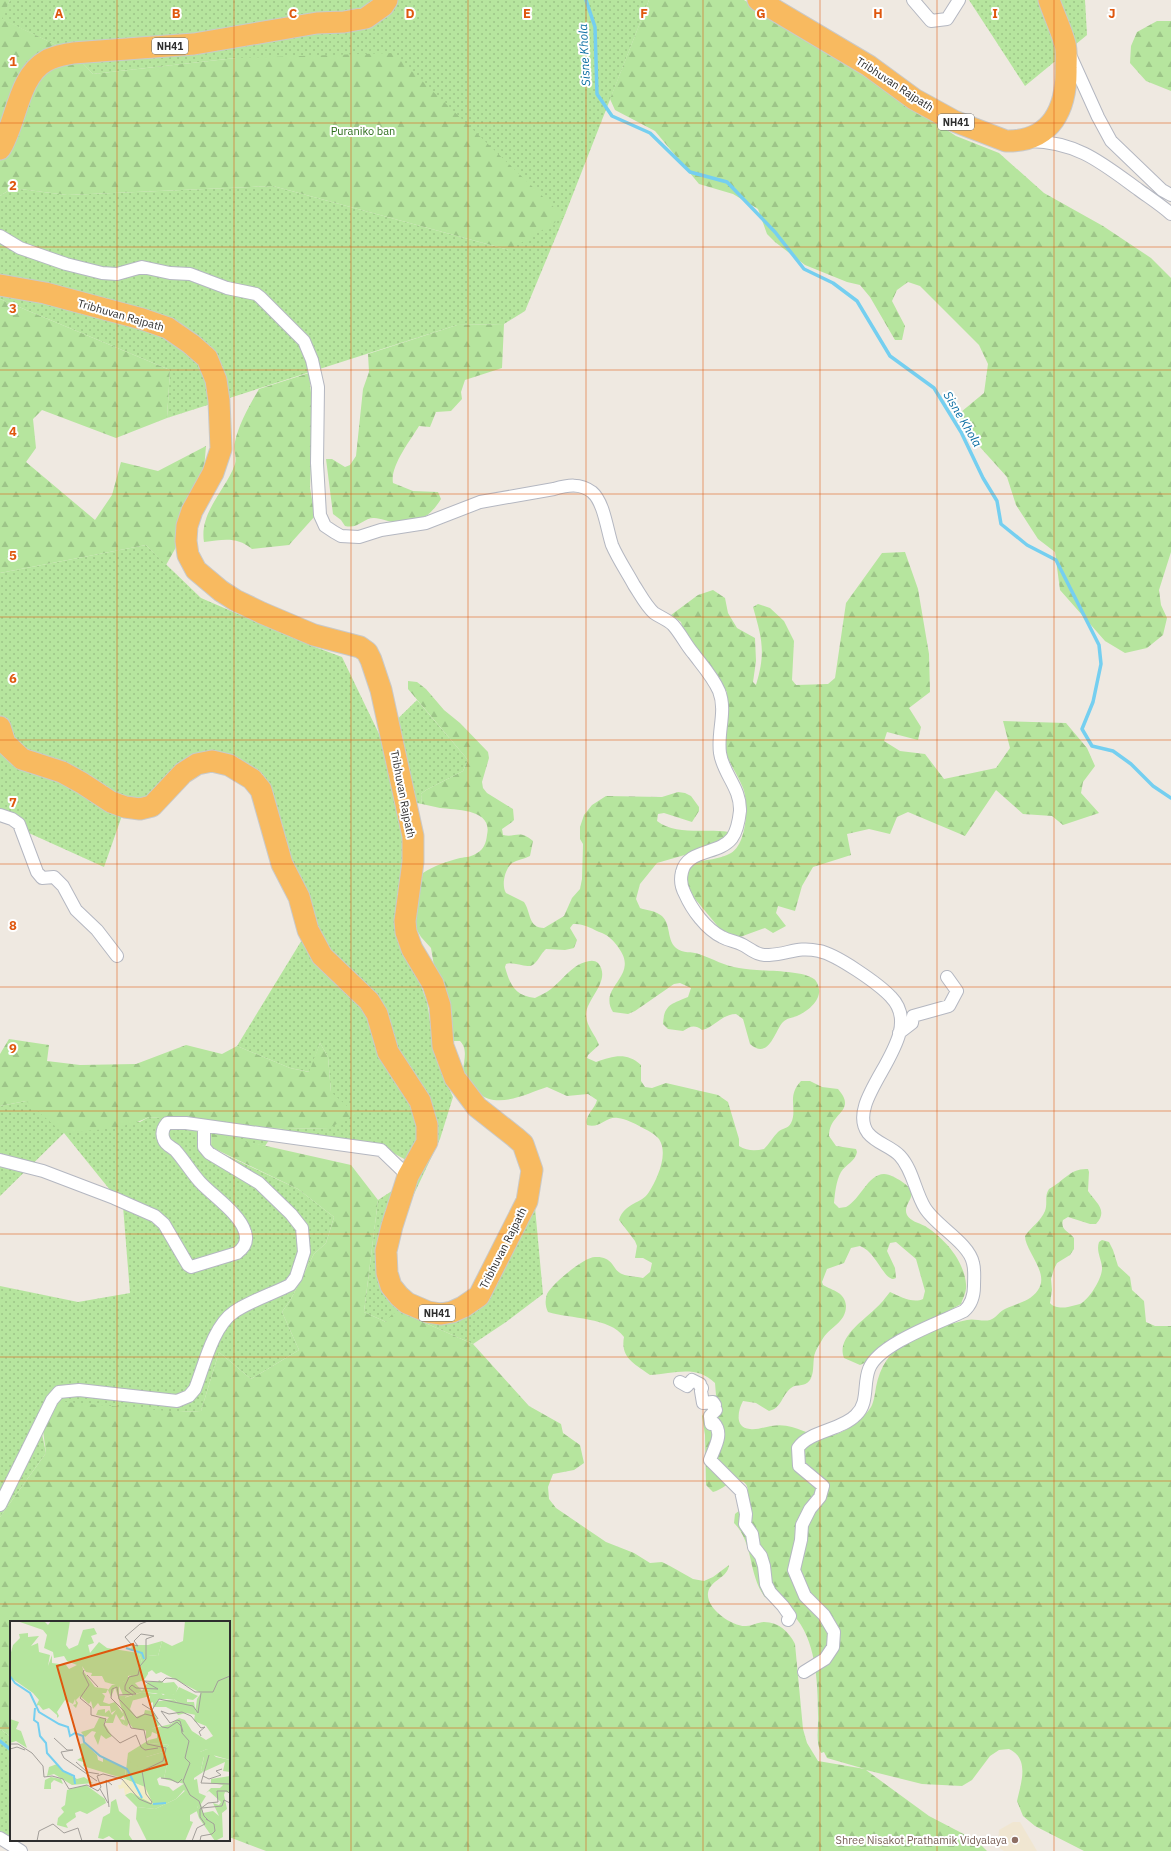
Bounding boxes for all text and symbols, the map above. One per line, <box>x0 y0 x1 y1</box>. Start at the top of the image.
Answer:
text: A <box>55 5 64 22</box>
text: B <box>172 5 181 22</box>
text: C <box>289 5 298 22</box>
text: D <box>405 5 415 22</box>
text: E <box>523 5 531 22</box>
text: F <box>640 5 648 22</box>
text: G <box>756 5 766 22</box>
text: H <box>873 5 883 22</box>
text: I <box>992 5 998 22</box>
text: J <box>1108 5 1116 22</box>
water label: Sisne Khola <box>575 23 593 87</box>
road number: NH41 <box>152 38 188 54</box>
text: 1 <box>9 53 17 70</box>
street label: Tribhuvan Rajpath <box>854 54 936 114</box>
road number: NH41 <box>938 114 974 130</box>
park label: Puraniko ban <box>331 124 395 138</box>
text: 2 <box>9 177 17 194</box>
street label: Tribhuvan Rajpath <box>76 296 166 334</box>
text: 3 <box>9 300 17 317</box>
water label: Sisne Khola <box>940 388 986 450</box>
text: 4 <box>9 423 17 440</box>
text: 5 <box>9 547 17 564</box>
text: 6 <box>9 670 17 687</box>
street label: Tribhuvan Rajpath <box>388 749 418 839</box>
text: 7 <box>9 794 17 811</box>
text: 8 <box>9 917 17 934</box>
text: 9 <box>9 1040 17 1057</box>
street label: Tribhuvan Rajpath <box>476 1205 530 1291</box>
road number: NH41 <box>419 1305 455 1321</box>
inset map <box>10 1621 230 1841</box>
place label: Shree Nisakot Prathamik Vidyalaya <box>836 1833 1007 1847</box>
marker: Shree Nisakot Prathamik Vidyalaya <box>1010 1835 1020 1845</box>

